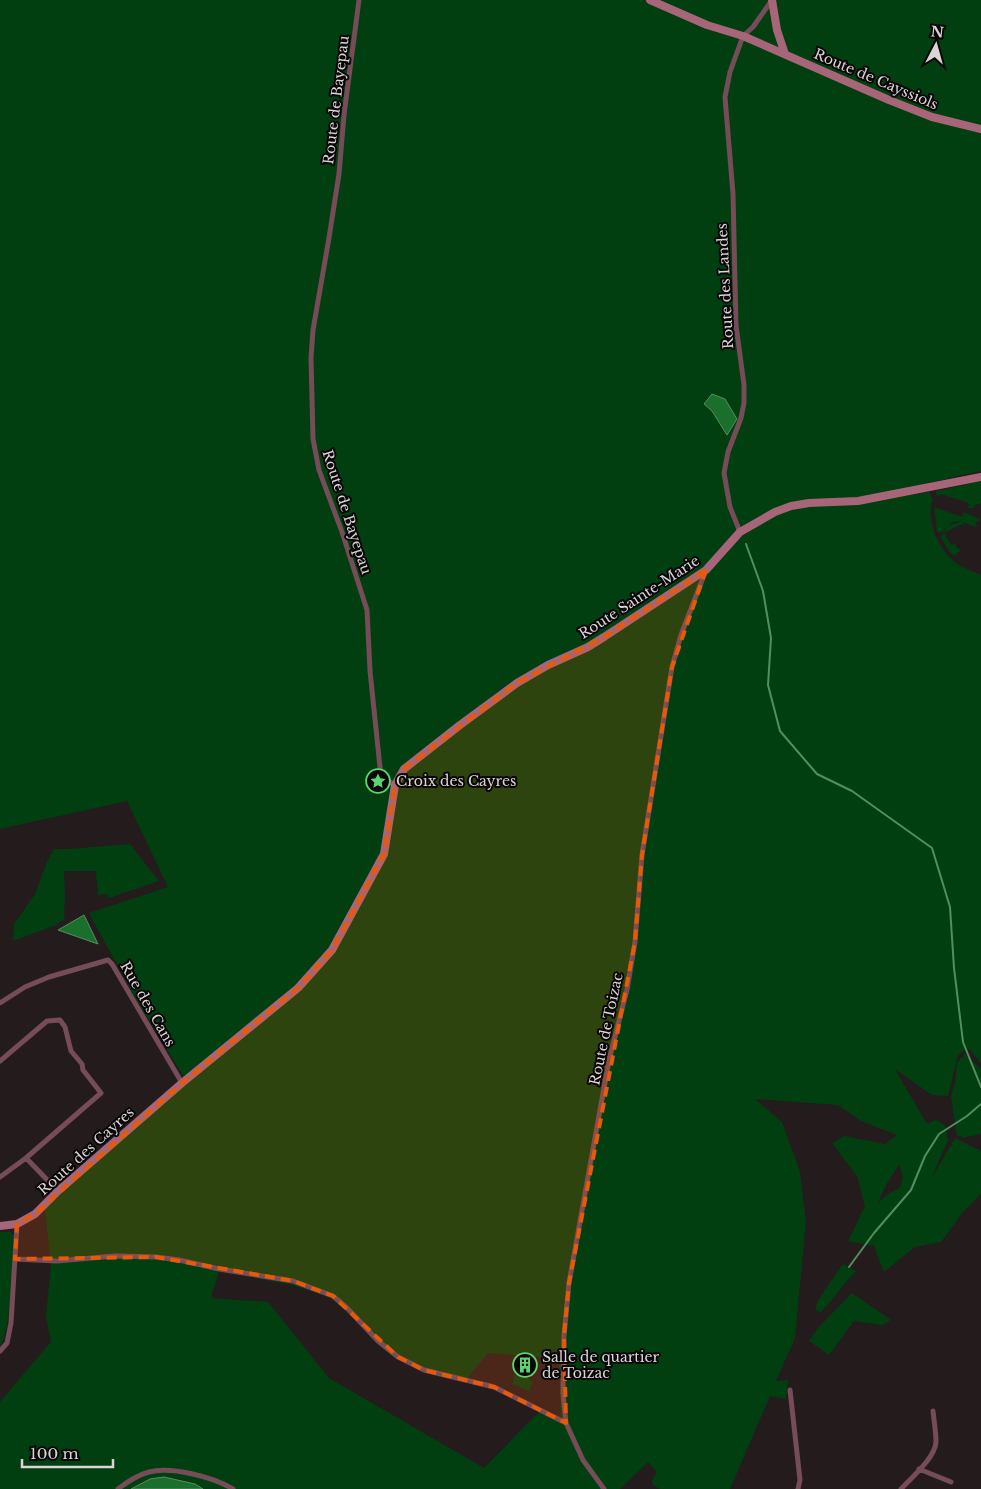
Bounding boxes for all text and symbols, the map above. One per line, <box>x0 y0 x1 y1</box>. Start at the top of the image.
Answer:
north arrow <box>911 20 961 70</box>
text: N <box>930 22 945 42</box>
street label: Route de Bayepau <box>319 34 353 165</box>
street label: Route de Cayssiols <box>811 45 941 113</box>
street label: Route des Landes <box>713 223 737 349</box>
street label: Route de Bayepau <box>318 448 376 577</box>
street label: Route Sainte-Marie <box>575 551 703 643</box>
place icon: Croix des Cayres <box>365 768 391 794</box>
place label: Croix des Cayres <box>396 772 516 790</box>
street label: Rue des Cans <box>116 958 180 1050</box>
street label: Route de Toizac <box>585 971 627 1087</box>
street label: Route des Cayres <box>34 1103 138 1199</box>
place label: Salle de quartier de Toizac <box>542 1348 659 1382</box>
building icon: Salle de quartier de Toizac <box>512 1352 538 1378</box>
scale bar <box>22 1436 114 1468</box>
text: 100 m <box>30 1444 79 1463</box>

